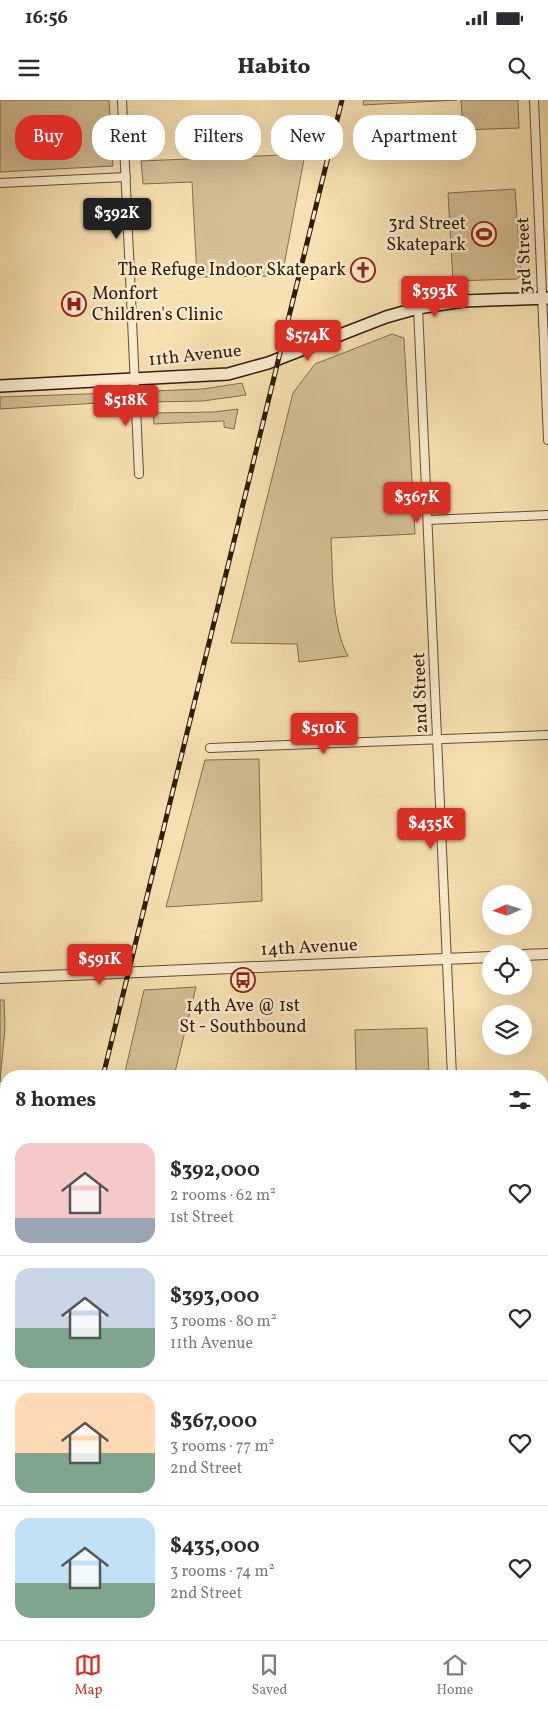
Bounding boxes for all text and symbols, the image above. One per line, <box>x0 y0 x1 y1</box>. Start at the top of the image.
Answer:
text: 16:56 <box>25 5 68 31</box>
text: Habito <box>238 52 311 83</box>
icon: menu <box>15 54 43 82</box>
icon: search <box>505 54 533 82</box>
chip: Buy <box>15 115 82 160</box>
chip: Rent <box>92 115 165 160</box>
chip: Filters <box>175 115 261 160</box>
chip: New <box>271 115 343 160</box>
chip: Apartment <box>353 115 476 160</box>
pin: $392K <box>82 198 152 240</box>
text: $392K <box>94 203 140 225</box>
place label: 3rd Street Skatepark <box>386 212 466 258</box>
street label: 3rd Street <box>511 217 539 295</box>
sports icon: 3rd Street Skatepark <box>471 221 497 247</box>
church icon: The Refuge Indoor Skatepark <box>350 257 376 283</box>
place label: The Refuge Indoor Skatepark <box>118 258 346 283</box>
pin: $393K <box>400 276 470 318</box>
text: $393K <box>412 281 458 303</box>
place label: Monfort Children's Clinic <box>92 282 223 328</box>
hospital icon: Monfort Children's Clinic <box>61 291 87 317</box>
pin: $574K <box>273 320 343 362</box>
text: $574K <box>286 325 330 347</box>
street label: 11th Avenue <box>147 339 243 373</box>
pin: $518K <box>91 384 161 427</box>
text: $518K <box>104 390 148 412</box>
pin: $367K <box>382 482 452 524</box>
text: $367K <box>394 487 440 509</box>
street label: 2nd Street <box>407 652 435 734</box>
pin: $510K <box>289 712 359 755</box>
text: $510K <box>302 718 346 740</box>
pin: $435K <box>396 808 466 850</box>
text: $435K <box>408 813 454 835</box>
north arrow <box>482 885 532 935</box>
map controls <box>482 885 532 1055</box>
street label: 14th Avenue <box>260 933 358 963</box>
pin: $591K <box>65 944 135 986</box>
button: locate <box>482 945 532 995</box>
text: $591K <box>78 949 122 971</box>
bus stop icon: 14th Ave @ 1st St - Southbound <box>230 967 256 993</box>
place label: 14th Ave @ 1st St - Southbound <box>179 994 307 1040</box>
button: layers <box>482 1005 532 1055</box>
text: 8 homes <box>15 1086 96 1115</box>
icon: filters <box>506 1086 534 1114</box>
text: $392,000 <box>170 1156 260 1185</box>
icon: home <box>55 1163 115 1223</box>
icon: heart <box>506 1179 534 1207</box>
text: 2 rooms · 62 m² <box>170 1185 276 1207</box>
text: 1st Street <box>170 1207 234 1229</box>
text: $393,000 <box>170 1282 260 1311</box>
icon: home <box>55 1288 115 1348</box>
icon: heart <box>506 1304 534 1332</box>
text: 3 rooms · 80 m² <box>170 1311 277 1333</box>
text: 11th Avenue <box>170 1333 253 1355</box>
text: $367,000 <box>170 1407 257 1436</box>
icon: home <box>55 1413 115 1473</box>
icon: heart <box>506 1429 534 1457</box>
text: 3 rooms · 77 m² <box>170 1436 274 1458</box>
text: 2nd Street <box>170 1458 242 1480</box>
text: $435,000 <box>170 1532 260 1561</box>
icon: home <box>55 1538 115 1598</box>
icon: heart <box>506 1554 534 1582</box>
text: 3 rooms · 74 m² <box>170 1561 275 1583</box>
text: 2nd Street <box>170 1583 242 1605</box>
tab: Map <box>74 1651 103 1700</box>
tab: Saved <box>251 1651 288 1700</box>
tab: Home <box>436 1651 474 1700</box>

